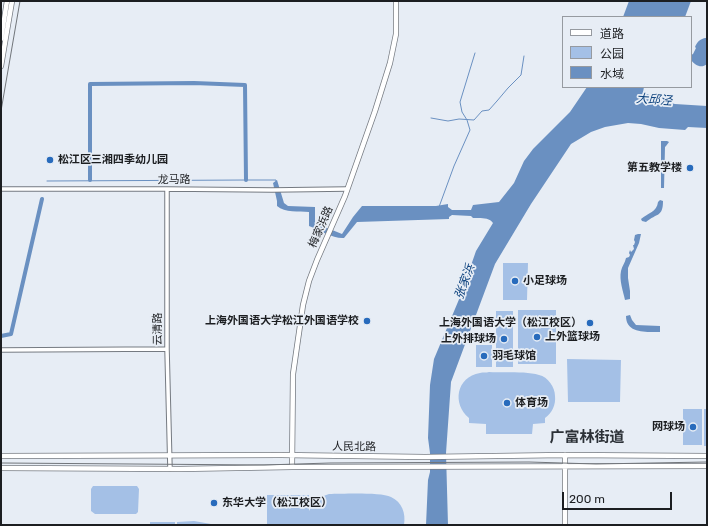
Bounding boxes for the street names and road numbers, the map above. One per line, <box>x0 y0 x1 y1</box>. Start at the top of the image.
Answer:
street label: 龙马路 <box>158 173 190 187</box>
street label: 梅家浜路 <box>306 204 336 250</box>
street label: 云清路 <box>151 313 165 345</box>
street label: 人民北路 <box>332 440 376 454</box>

